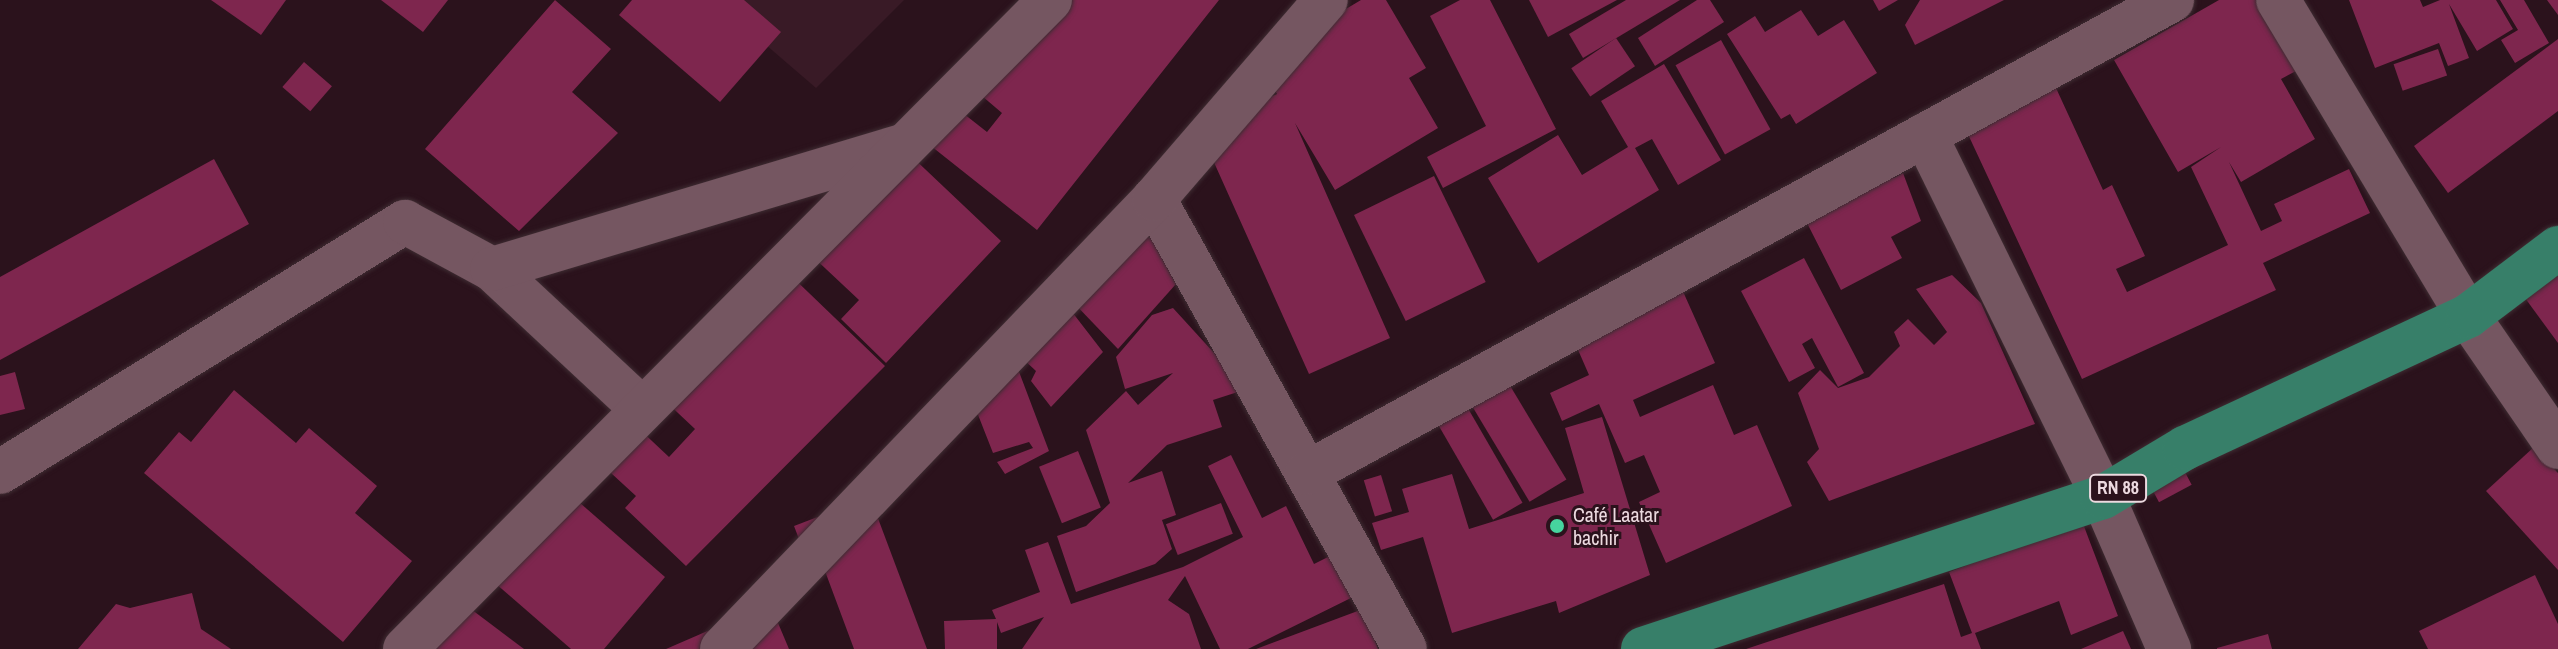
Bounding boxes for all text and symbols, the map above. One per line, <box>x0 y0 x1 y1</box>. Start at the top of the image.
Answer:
road number: RN 88 <box>2088 474 2148 502</box>
place label: Café Laatar bachir <box>1573 502 1659 549</box>
marker: Café Laatar bachir <box>1548 517 1566 535</box>

